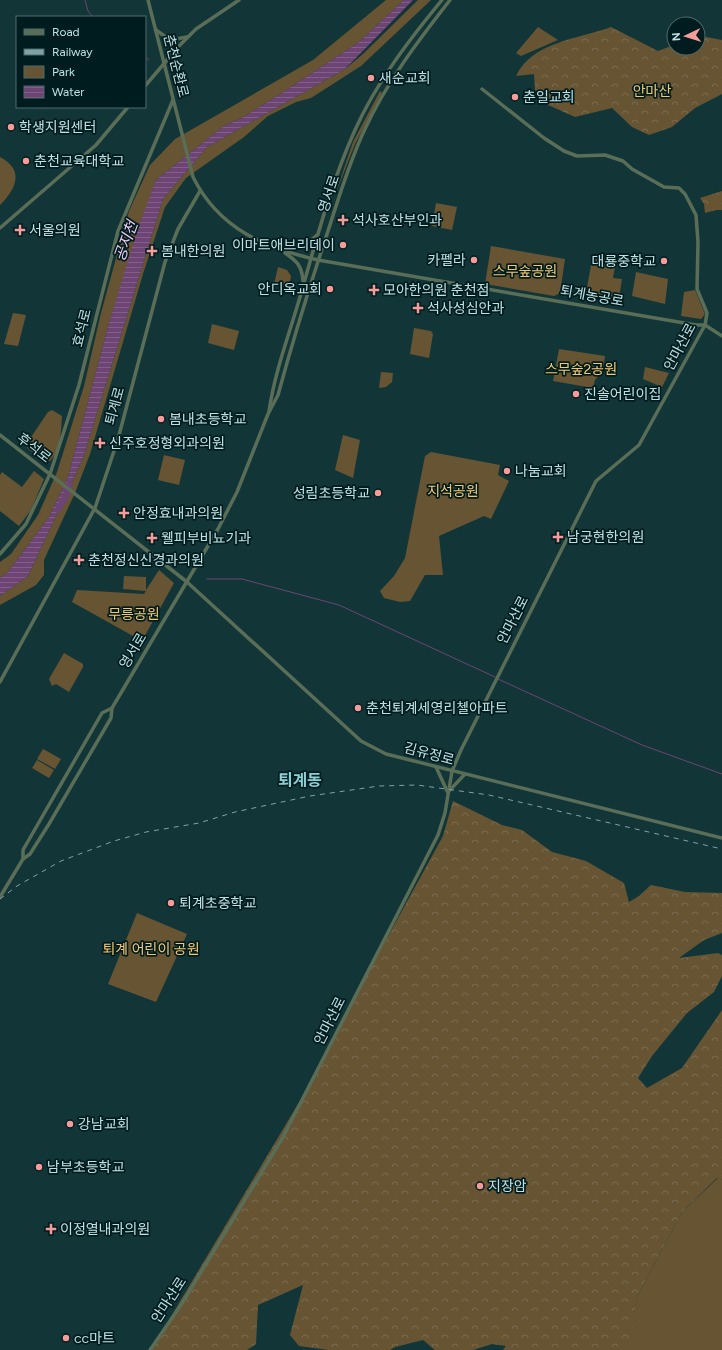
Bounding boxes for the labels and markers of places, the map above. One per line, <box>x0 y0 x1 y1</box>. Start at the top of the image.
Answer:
place label: 새순교회 <box>379 70 431 87</box>
marker: 새순교회 <box>366 73 376 83</box>
place label: 춘일교회 <box>523 89 575 106</box>
marker: 춘일교회 <box>510 92 520 102</box>
place label: 학생지원센터 <box>19 119 96 136</box>
marker: 학생지원센터 <box>6 122 16 132</box>
place label: 춘천교육대학교 <box>34 153 124 170</box>
marker: 춘천교육대학교 <box>21 156 31 166</box>
place label: 석사호산부인과 <box>352 212 442 229</box>
marker: 석사호산부인과 <box>337 214 349 226</box>
place label: 서울의원 <box>29 222 81 239</box>
marker: 서울의원 <box>14 224 26 236</box>
place label: 이마트애브리데이 <box>232 237 335 254</box>
marker: 이마트애브리데이 <box>338 240 348 250</box>
place label: 봄내한의원 <box>161 243 225 260</box>
marker: 봄내한의원 <box>146 245 158 257</box>
place label: 카펠라 <box>427 252 466 269</box>
place label: 대룡중학교 <box>592 253 656 270</box>
marker: 카펠라 <box>469 255 479 265</box>
marker: 대룡중학교 <box>659 256 669 266</box>
place label: 안디옥교회 <box>258 281 322 298</box>
place label: 모아한의원 춘천점 <box>383 282 490 299</box>
marker: 안디옥교회 <box>325 284 335 294</box>
marker: 모아한의원 춘천점 <box>368 284 380 296</box>
place label: 석사성심안과 <box>427 300 504 317</box>
marker: 석사성심안과 <box>412 302 424 314</box>
place label: 진솔어린이집 <box>584 386 661 403</box>
marker: 진솔어린이집 <box>571 389 581 399</box>
place label: 봄내초등학교 <box>169 411 246 428</box>
marker: 봄내초등학교 <box>156 414 166 424</box>
place label: 신주호정형외과의원 <box>109 435 225 452</box>
marker: 신주호정형외과의원 <box>94 437 106 449</box>
place label: 나눔교회 <box>515 463 567 480</box>
marker: 나눔교회 <box>502 466 512 476</box>
place label: 성림초등학교 <box>293 485 370 502</box>
marker: 성림초등학교 <box>373 488 383 498</box>
place label: 안정효내과의원 <box>133 505 223 522</box>
marker: 안정효내과의원 <box>118 507 130 519</box>
place label: 남궁현한의원 <box>567 529 644 546</box>
place label: 웰피부비뇨기과 <box>161 530 251 547</box>
marker: 남궁현한의원 <box>552 531 564 543</box>
marker: 웰피부비뇨기과 <box>146 532 158 544</box>
place label: 춘천정신신경과의원 <box>88 552 204 569</box>
marker: 춘천정신신경과의원 <box>73 554 85 566</box>
place label: 춘천퇴계세영리첼아파트 <box>366 700 508 717</box>
marker: 춘천퇴계세영리첼아파트 <box>353 703 363 713</box>
place label: 퇴계초중학교 <box>179 895 256 912</box>
marker: 퇴계초중학교 <box>166 898 176 908</box>
place label: 강남교회 <box>78 1116 130 1133</box>
marker: 강남교회 <box>65 1119 75 1129</box>
place label: 남부초등학교 <box>47 1159 124 1176</box>
marker: 남부초등학교 <box>34 1162 44 1172</box>
place label: 지장암 <box>488 1178 527 1195</box>
marker: 지장암 <box>475 1181 485 1191</box>
place label: 이정열내과의원 <box>60 1221 150 1238</box>
marker: 이정열내과의원 <box>45 1223 57 1235</box>
place label: cc마트 <box>74 1330 115 1347</box>
marker: cc마트 <box>61 1333 71 1343</box>

